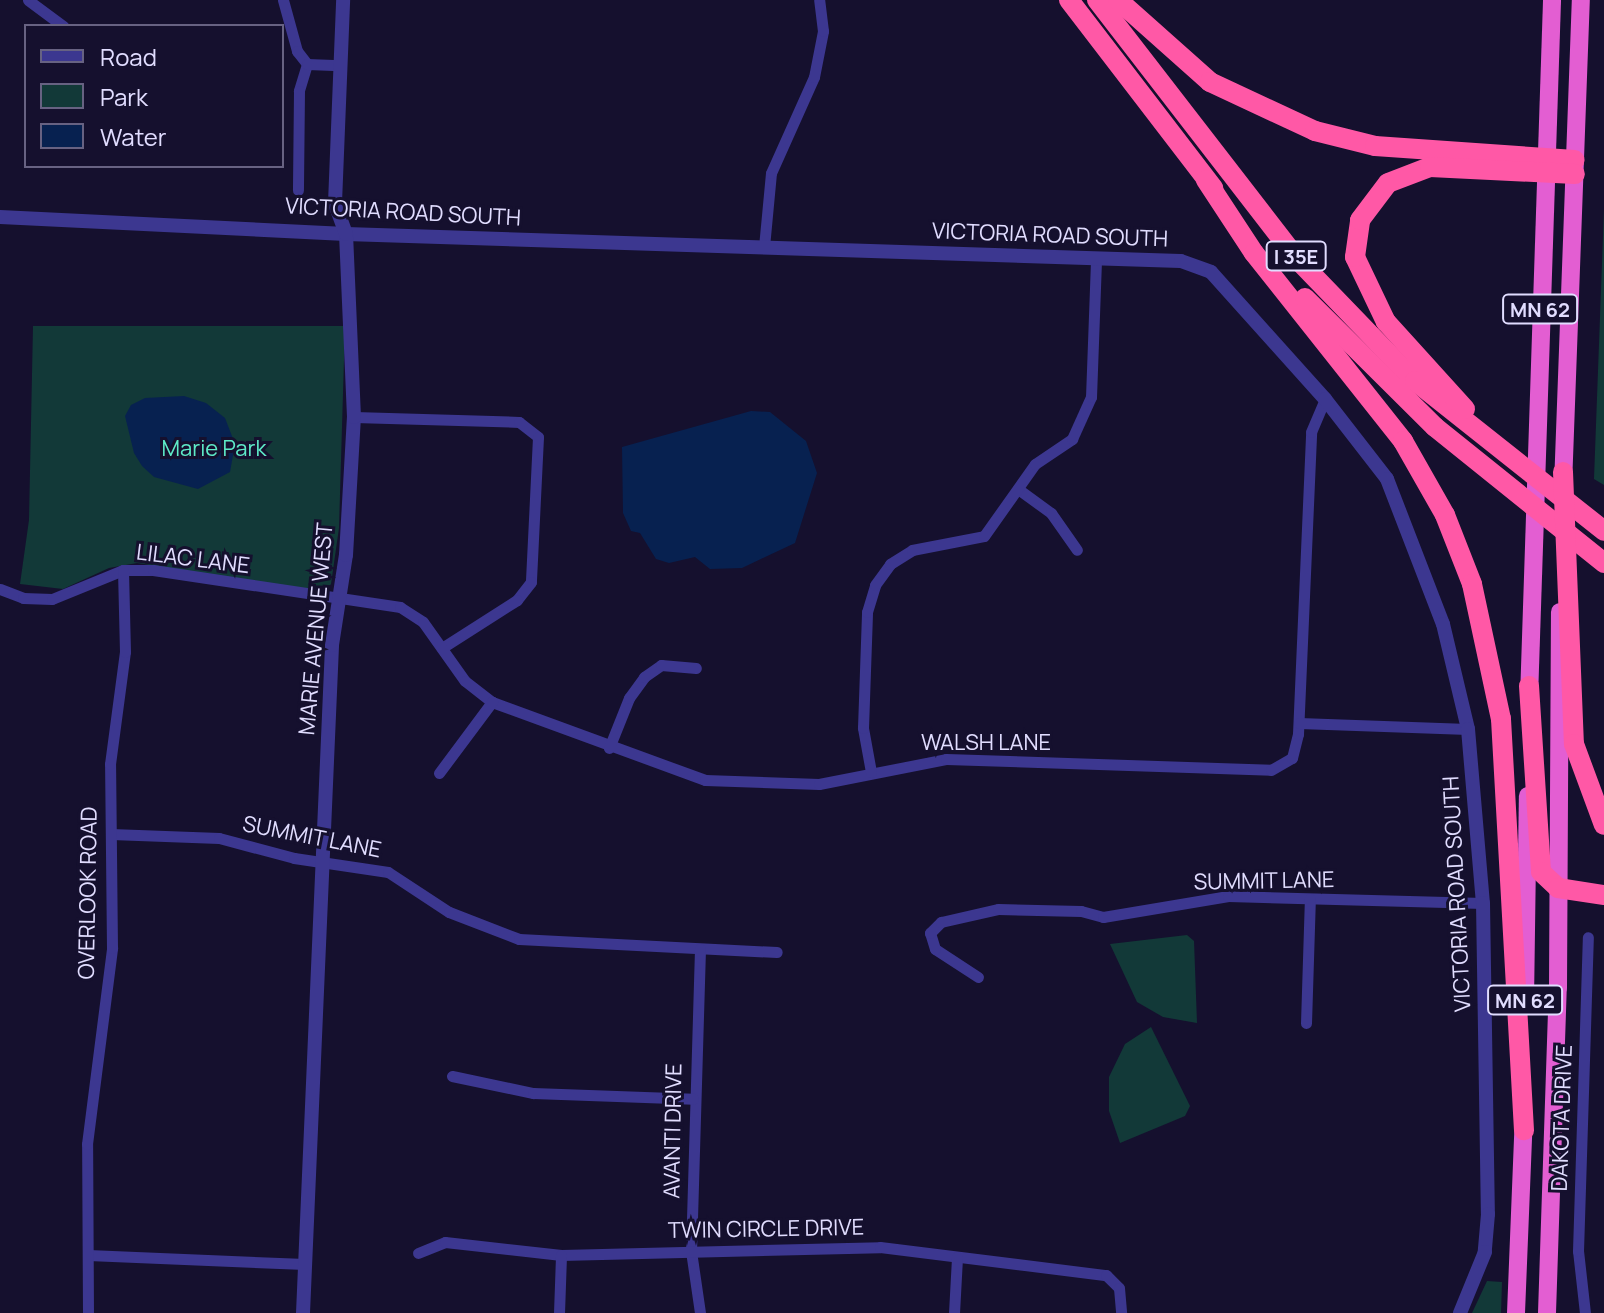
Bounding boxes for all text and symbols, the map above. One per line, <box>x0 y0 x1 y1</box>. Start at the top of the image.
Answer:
legend <box>24 24 284 168</box>
text: Road <box>100 40 157 73</box>
text: Park <box>100 80 148 113</box>
text: Water <box>100 120 167 153</box>
street label: VICTORIA ROAD SOUTH <box>284 193 522 231</box>
street label: VICTORIA ROAD SOUTH <box>932 218 1168 252</box>
road number: I 35E <box>1264 240 1328 272</box>
road number: MN 62 <box>1502 293 1578 325</box>
park label: Marie Park <box>162 436 266 462</box>
street label: MARIE AVENUE WEST <box>294 522 338 736</box>
street label: LILAC LANE <box>135 539 251 579</box>
street label: WALSH LANE <box>921 730 1051 756</box>
street label: VICTORIA ROAD SOUTH <box>1438 775 1476 1013</box>
street label: OVERLOOK ROAD <box>73 806 103 980</box>
street label: SUMMIT LANE <box>240 811 384 863</box>
street label: SUMMIT LANE <box>1193 867 1335 895</box>
road number: MN 62 <box>1487 984 1563 1016</box>
street label: DAKOTA DRIVE <box>1546 1044 1578 1192</box>
street label: AVANTI DRIVE <box>659 1063 687 1199</box>
street label: TWIN CIRCLE DRIVE <box>668 1214 864 1244</box>

